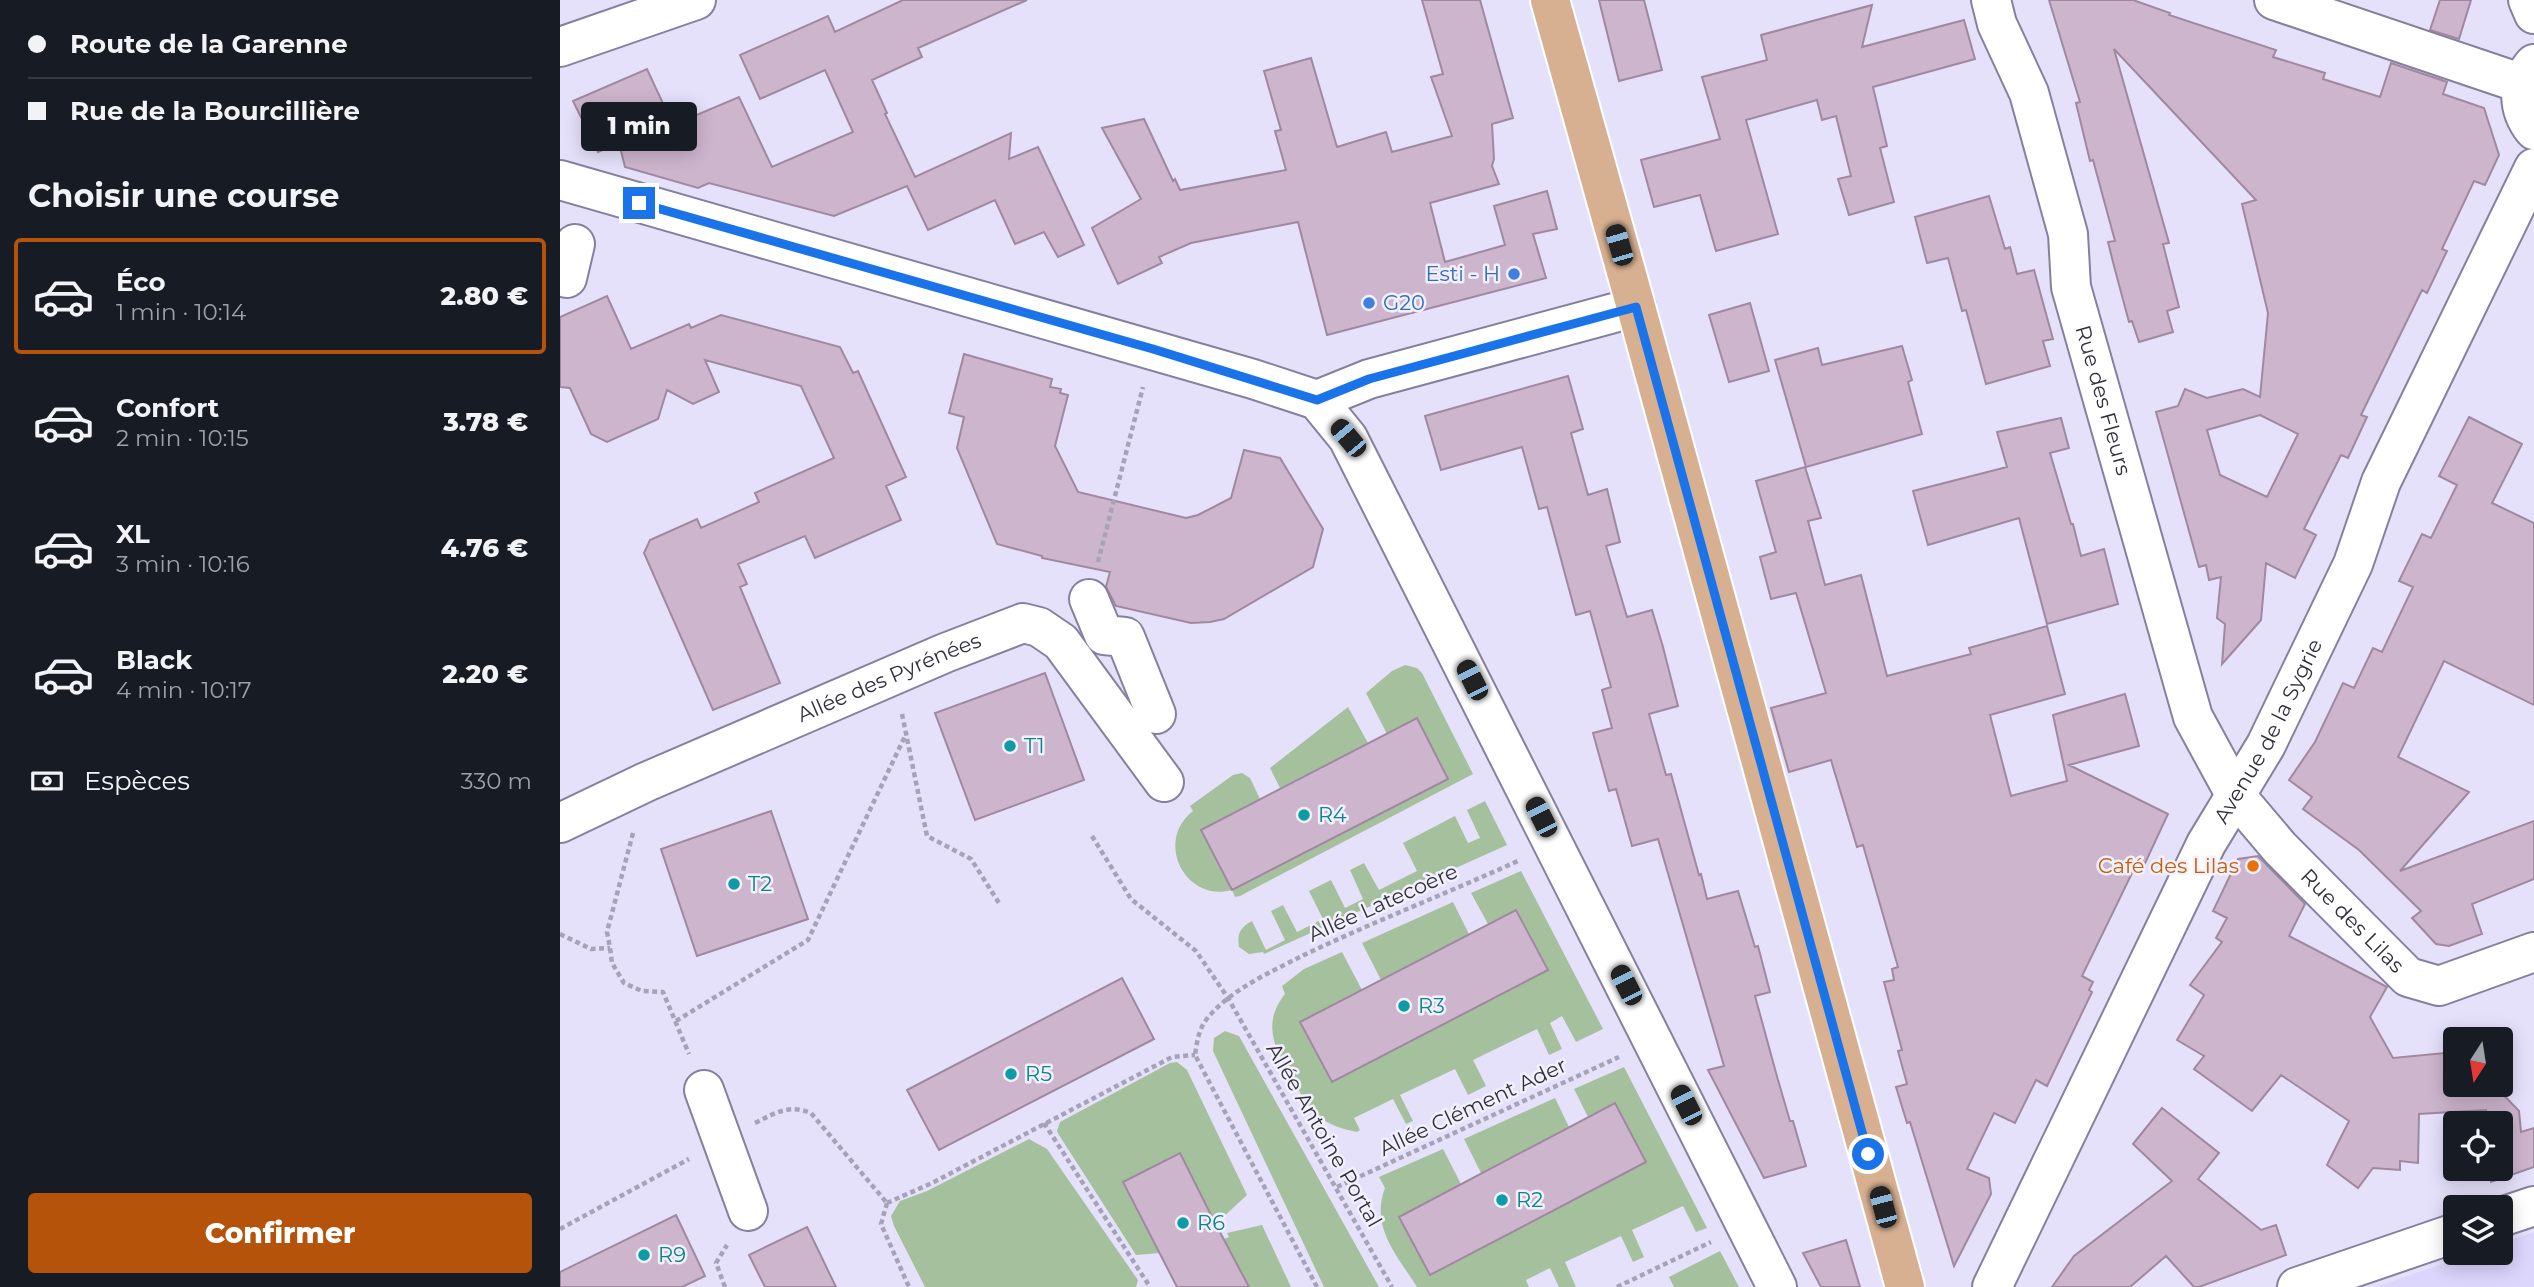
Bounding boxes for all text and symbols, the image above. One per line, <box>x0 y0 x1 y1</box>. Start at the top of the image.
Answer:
text: Route de la Garenne <box>70 28 348 60</box>
text: Rue de la Bourcillière <box>70 95 360 127</box>
callout: 1 min <box>581 102 697 150</box>
text: 1 min <box>607 112 671 140</box>
text: Choisir une course <box>28 176 340 215</box>
route end <box>623 187 655 219</box>
car <box>1604 222 1635 268</box>
place label: Esti - H <box>1426 261 1500 286</box>
icon: car <box>32 265 95 328</box>
text: Éco <box>116 266 166 298</box>
marker: Esti - H <box>1506 266 1522 282</box>
text: 2.80 € <box>440 280 528 312</box>
place label: G20 <box>1383 290 1425 315</box>
marker: G20 <box>1361 295 1377 311</box>
text: 1 min · 10:14 <box>116 298 246 326</box>
street label: Rue des Fleurs <box>2071 322 2137 478</box>
icon: car <box>32 391 95 454</box>
text: Confort <box>116 392 219 424</box>
text: 3.78 € <box>443 406 528 438</box>
car <box>1327 415 1370 461</box>
text: 2 min · 10:15 <box>116 424 249 452</box>
icon: car <box>32 517 95 580</box>
text: XL <box>116 518 150 550</box>
text: 4.76 € <box>441 532 528 564</box>
text: 3 min · 10:16 <box>116 550 250 578</box>
street label: Allée des Pyrénées <box>793 627 984 727</box>
street label: Avenue de la Sygrie <box>2208 635 2327 828</box>
icon: car <box>32 643 95 706</box>
text: Black <box>116 644 192 676</box>
car <box>1454 657 1491 703</box>
text: 2.20 € <box>442 658 528 690</box>
text: 4 min · 10:17 <box>116 676 251 704</box>
place label: T1 <box>1024 733 1044 758</box>
marker: T1 <box>1002 738 1018 754</box>
icon: cash <box>28 762 66 800</box>
text: Espèces <box>84 765 190 797</box>
text: 330 m <box>461 767 532 795</box>
car <box>1523 794 1560 840</box>
place label: R4 <box>1318 802 1347 827</box>
marker: R4 <box>1296 807 1312 823</box>
place label: Café des Lilas <box>2098 853 2239 878</box>
street label: Allée Latecoère <box>1304 858 1461 947</box>
marker: Café des Lilas <box>2245 858 2261 874</box>
street label: Rue des Lilas <box>2296 863 2410 978</box>
place label: T2 <box>748 871 772 896</box>
marker: T2 <box>726 876 742 892</box>
car <box>1608 962 1645 1008</box>
place label: R3 <box>1418 993 1445 1018</box>
marker: R3 <box>1396 998 1412 1014</box>
north arrow <box>2443 1027 2513 1097</box>
map controls <box>2443 1027 2513 1265</box>
street label: Allée Antoine Portal <box>1261 1038 1387 1231</box>
street label: Allée Clément Ader <box>1375 1052 1570 1161</box>
place label: R5 <box>1025 1061 1052 1086</box>
marker: R5 <box>1003 1066 1019 1082</box>
car <box>1668 1082 1705 1128</box>
button: locate <box>2443 1111 2513 1181</box>
route start <box>1852 1138 1884 1170</box>
car <box>1868 1184 1899 1230</box>
place label: R2 <box>1516 1187 1543 1212</box>
marker: R2 <box>1494 1192 1510 1208</box>
button: Confirmer <box>28 1193 532 1273</box>
button: layers <box>2443 1195 2513 1265</box>
place label: R6 <box>1197 1210 1225 1235</box>
marker: R6 <box>1175 1215 1191 1231</box>
place label: R9 <box>658 1242 686 1267</box>
marker: R9 <box>636 1247 652 1263</box>

